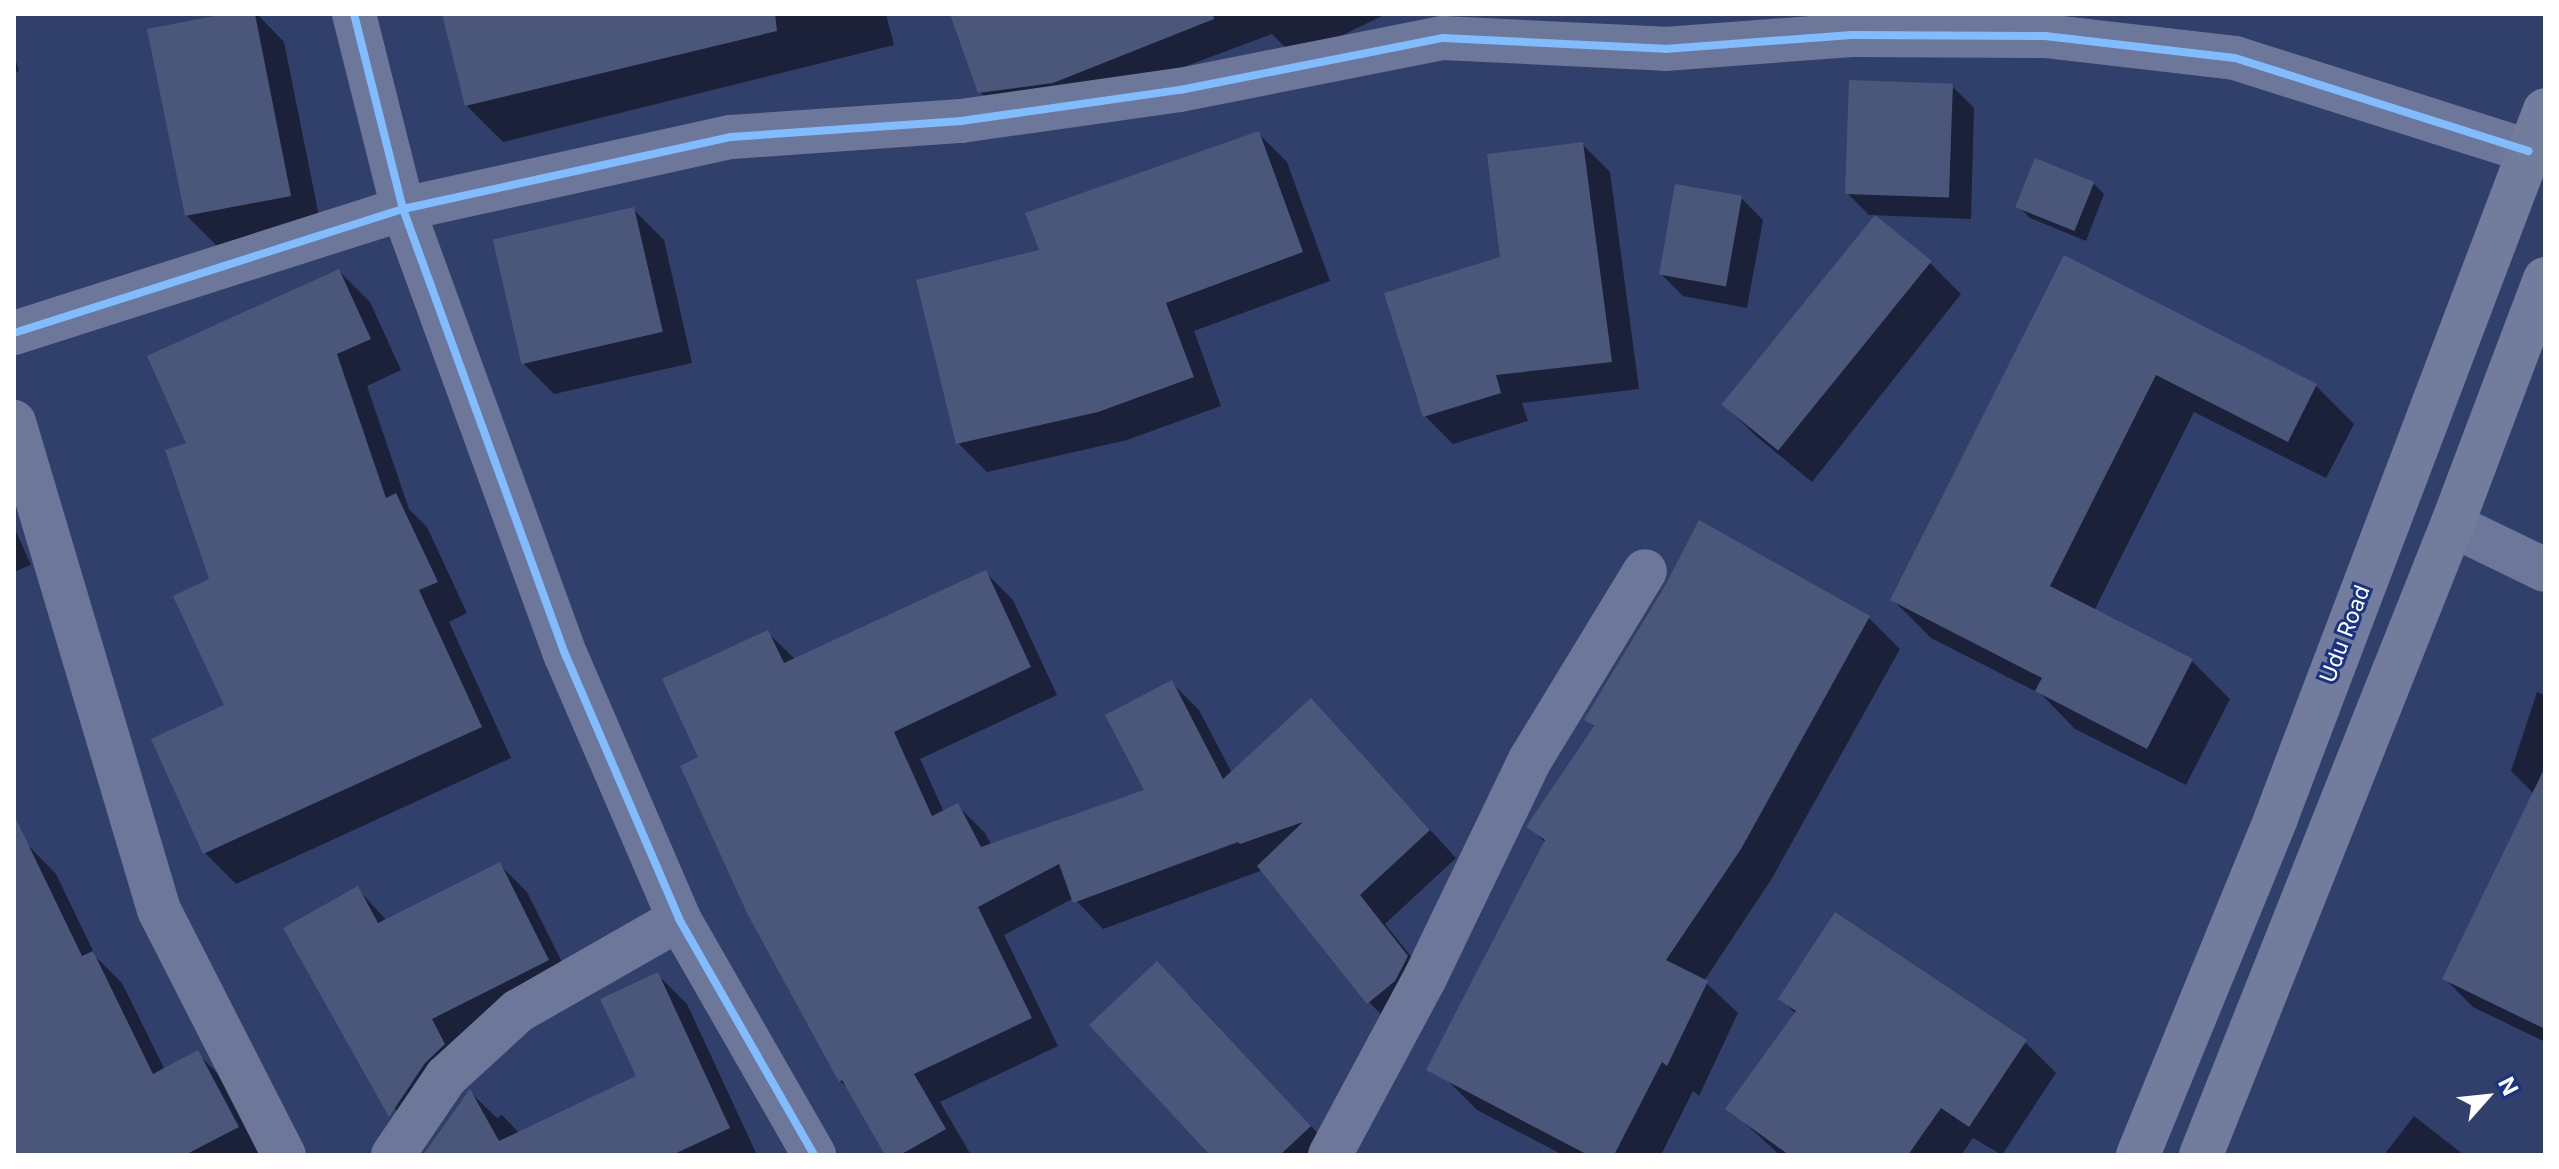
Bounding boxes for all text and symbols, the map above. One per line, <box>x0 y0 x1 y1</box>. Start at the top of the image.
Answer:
street label: Udu Road <box>2314 582 2376 686</box>
north arrow <box>2447 1057 2527 1137</box>
text: N <box>2493 1073 2524 1099</box>

